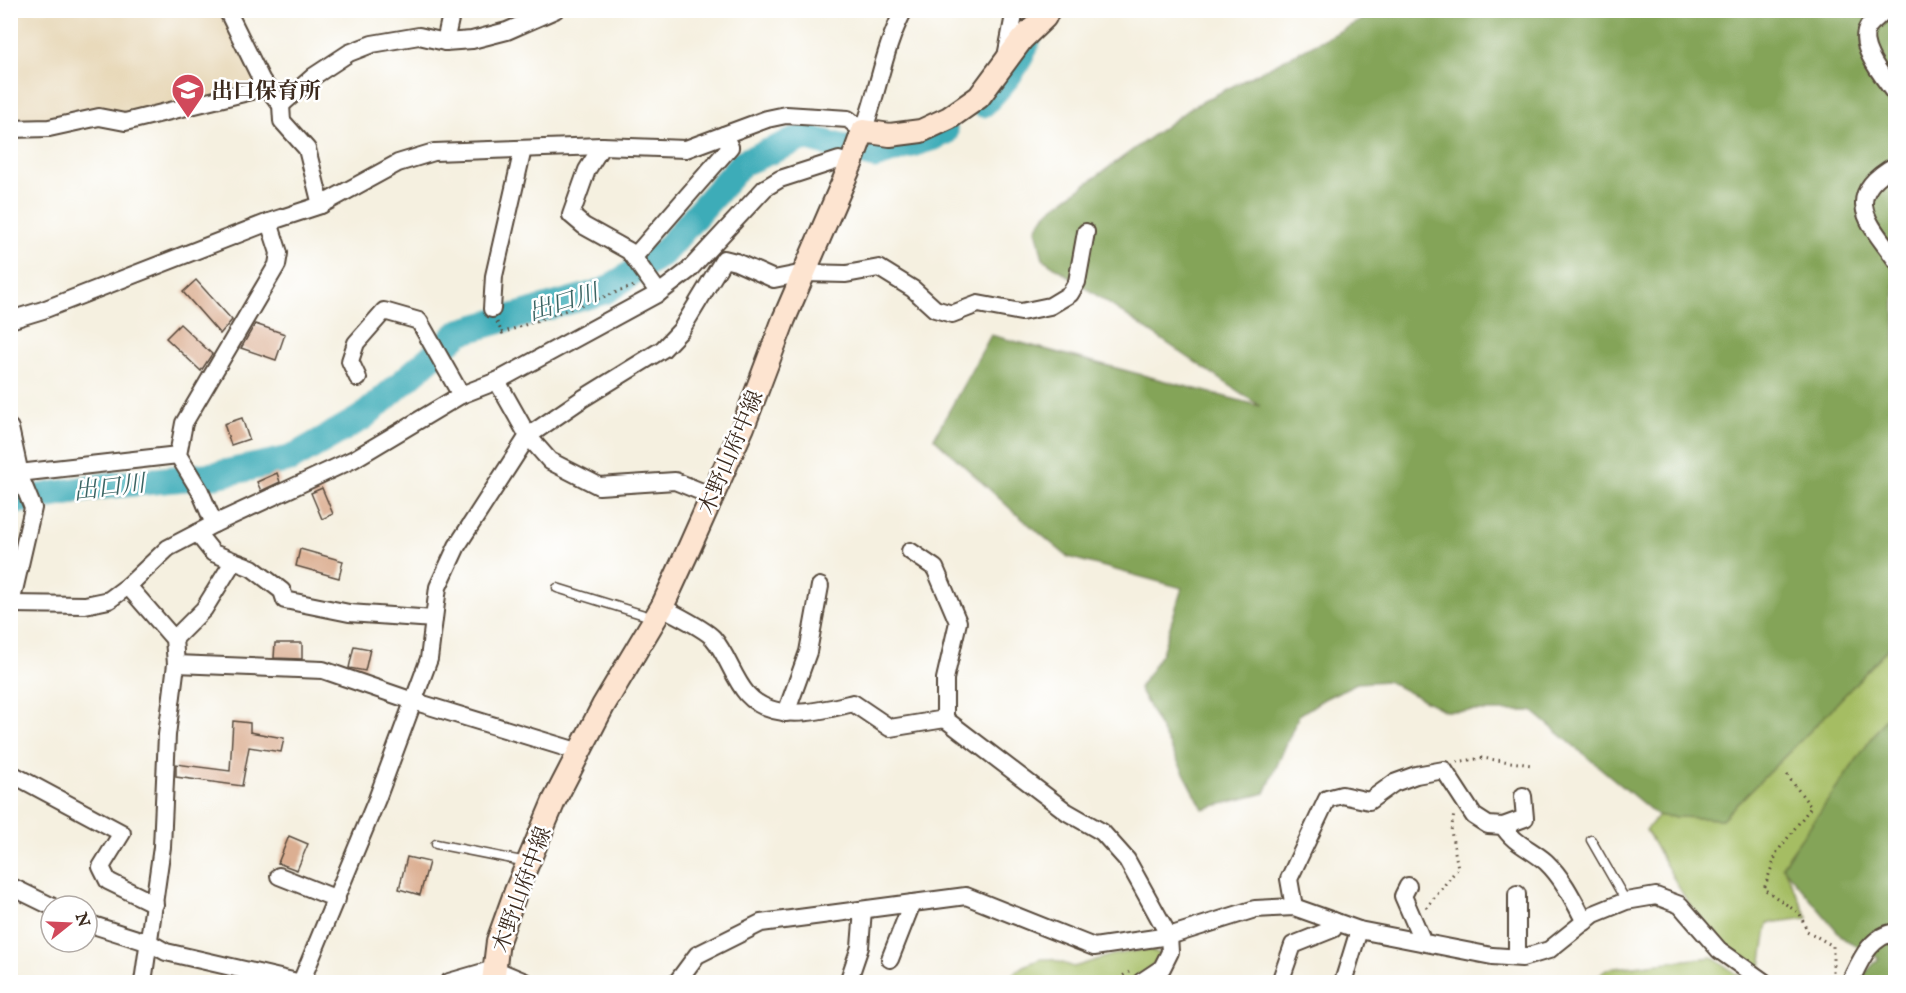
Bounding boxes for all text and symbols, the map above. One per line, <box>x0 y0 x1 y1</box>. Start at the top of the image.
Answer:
school or university icon: 出口保育所 <box>170 72 206 119</box>
place label: 出口保育所 <box>211 78 321 106</box>
water label: 出口川 <box>524 277 605 329</box>
street label: 木野山府中線 <box>693 387 771 519</box>
water label: 出口川 <box>72 468 150 508</box>
street label: 木野山府中線 <box>487 823 559 956</box>
north arrow <box>39 894 99 954</box>
text: N <box>69 909 93 930</box>

